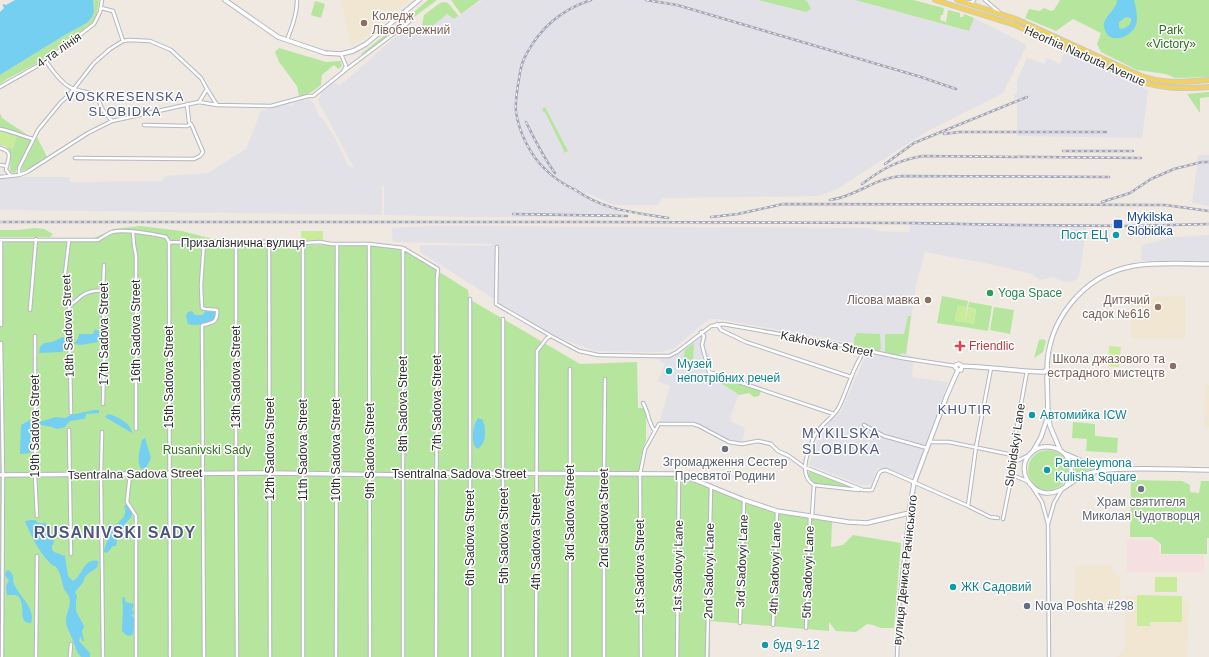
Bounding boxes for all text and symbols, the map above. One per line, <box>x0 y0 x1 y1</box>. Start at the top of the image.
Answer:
place label: Коледж Лівобережний <box>372 9 450 37</box>
marker: Коледж Лівобережний <box>359 18 369 28</box>
street label: Heorhia Narbuta Avenue <box>1022 23 1148 89</box>
park label: Park «Victory» <box>1146 23 1196 51</box>
street label: 4-та лінія <box>34 29 84 71</box>
district label: VOSKRESENSKA SLOBIDKA <box>66 89 184 119</box>
place label: Mykilska Slobidka <box>1127 210 1173 238</box>
marker: Mykilska Slobidka <box>1112 218 1124 230</box>
place label: Пост ЕЦ <box>1061 228 1108 242</box>
marker: Пост ЕЦ <box>1111 230 1121 240</box>
street label: Призалізнична вулиця <box>181 236 305 250</box>
street label: 18th Sadova Street <box>59 274 77 378</box>
street label: 16th Sadova Street <box>129 279 143 382</box>
street label: 17th Sadova Street <box>97 282 111 385</box>
place label: Yoga Space <box>998 286 1063 300</box>
marker: Yoga Space <box>985 288 995 298</box>
place label: Лісова мавка <box>847 293 920 307</box>
place label: Дитячий садок №616 <box>1082 293 1150 321</box>
marker: Лісова мавка <box>923 295 933 305</box>
marker: Дитячий садок №616 <box>1153 302 1163 312</box>
street label: 15th Sadova Street <box>162 325 176 428</box>
street label: 13th Sadova Street <box>229 325 243 428</box>
street label: Kakhovska Street <box>779 328 875 360</box>
place label: Friendlic <box>969 339 1014 353</box>
marker: Friendlic <box>954 340 966 352</box>
place label: Школа джазового та естрадного мистецтв <box>1047 352 1165 380</box>
street label: 7th Sadova Street <box>430 354 444 451</box>
street label: 8th Sadova Street <box>396 355 410 452</box>
place label: Музей непотрібних речей <box>677 357 780 385</box>
marker: Школа джазового та естрадного мистецтв <box>1168 361 1178 371</box>
marker: Музей непотрібних речей <box>664 366 674 376</box>
street label: 19th Sadova Street <box>28 374 42 477</box>
street label: 12th Sadova Street <box>263 397 277 500</box>
street label: 11th Sadova Street <box>296 398 310 501</box>
street label: 10th Sadova Street <box>329 398 343 501</box>
street label: 9th Sadova Street <box>363 402 377 499</box>
district label: KHUTIR <box>938 402 992 417</box>
street label: Slobidskyi Lane <box>1002 402 1028 488</box>
place label: Автомийка ICW <box>1040 408 1127 422</box>
marker: Автомийка ICW <box>1027 410 1037 420</box>
district label: MYKILSKA SLOBIDKA <box>802 425 880 457</box>
park label: Rusanivski Sady <box>163 443 251 457</box>
marker: Згромадження Сестер Пресвятої Родини <box>720 444 730 454</box>
place label: Згромадження Сестер Пресвятої Родини <box>663 455 788 483</box>
place label: Panteleymona Kulisha Square <box>1055 456 1137 484</box>
street label: 3rd Sadova Street <box>563 464 577 561</box>
marker: Panteleymona Kulisha Square <box>1042 465 1052 475</box>
street label: Tsentralna Sadova Street <box>68 466 203 482</box>
street label: Tsentralna Sadova Street <box>392 467 527 481</box>
street label: 2nd Sadova Street <box>597 468 611 568</box>
marker: Храм святителя Миколая Чудотворця <box>1136 484 1146 494</box>
street label: 5th Sadova Street <box>497 487 511 584</box>
street label: 6th Sadova Street <box>463 489 477 586</box>
street label: 4th Sadova Street <box>529 493 543 590</box>
street label: вулиця Дениса Рачінського <box>890 494 920 646</box>
place label: Храм святителя Миколая Чудотворця <box>1082 495 1200 523</box>
street label: 3rd Sadovyi Lane <box>733 514 751 608</box>
street label: 1st Sadova Street <box>633 519 647 615</box>
street label: 1st Sadovyi Lane <box>670 520 686 612</box>
street label: 4th Sadovyi Lane <box>766 521 784 615</box>
street label: 2nd Sadovyi Lane <box>701 523 717 619</box>
district label: RUSANIVSKI SADY <box>34 524 196 541</box>
street label: 5th Sadovyi Lane <box>799 525 817 619</box>
place label: ЖК Садовий <box>961 580 1031 594</box>
marker: ЖК Садовий <box>948 582 958 592</box>
place label: Nova Poshta #298 <box>1035 599 1134 613</box>
marker: Nova Poshta #298 <box>1022 601 1032 611</box>
place label: буд 9-12 <box>773 638 820 652</box>
marker: буд 9-12 <box>760 640 770 650</box>

